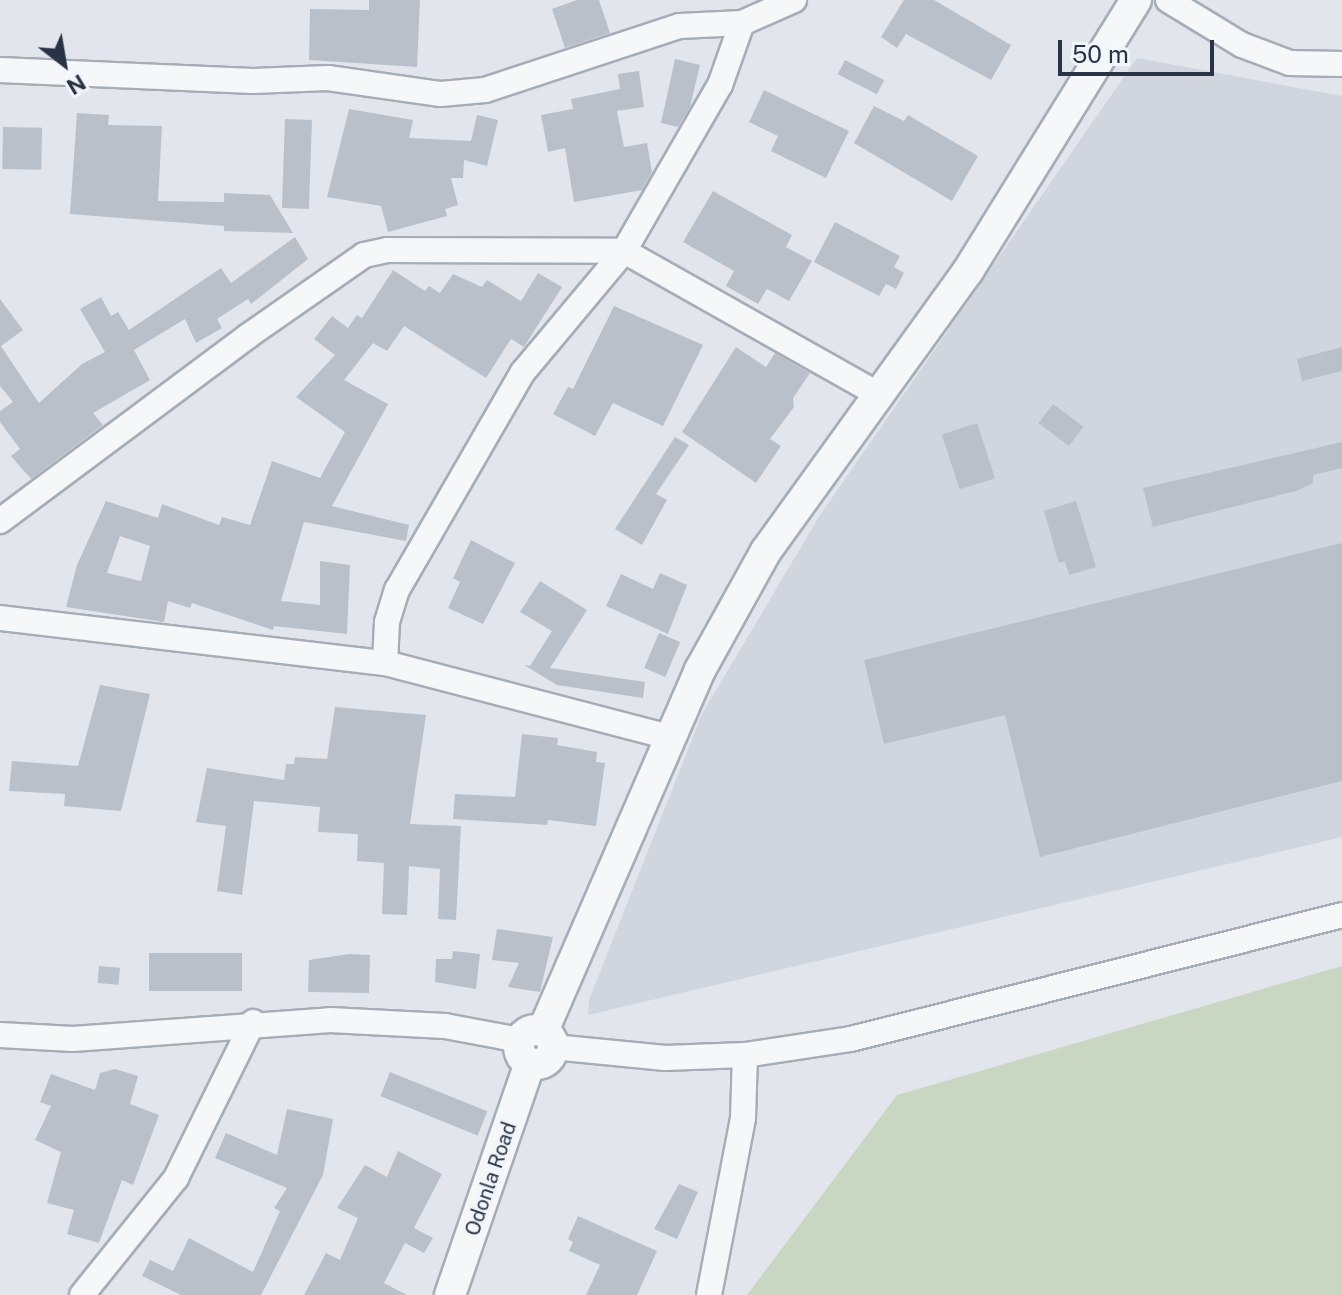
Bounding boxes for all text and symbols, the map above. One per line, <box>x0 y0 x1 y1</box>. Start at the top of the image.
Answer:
north arrow <box>24 24 104 104</box>
scale bar <box>1062 24 1218 74</box>
text: 50 m <box>1072 40 1129 68</box>
text: N <box>62 69 90 100</box>
street label: Odonla Road <box>460 1119 522 1239</box>

